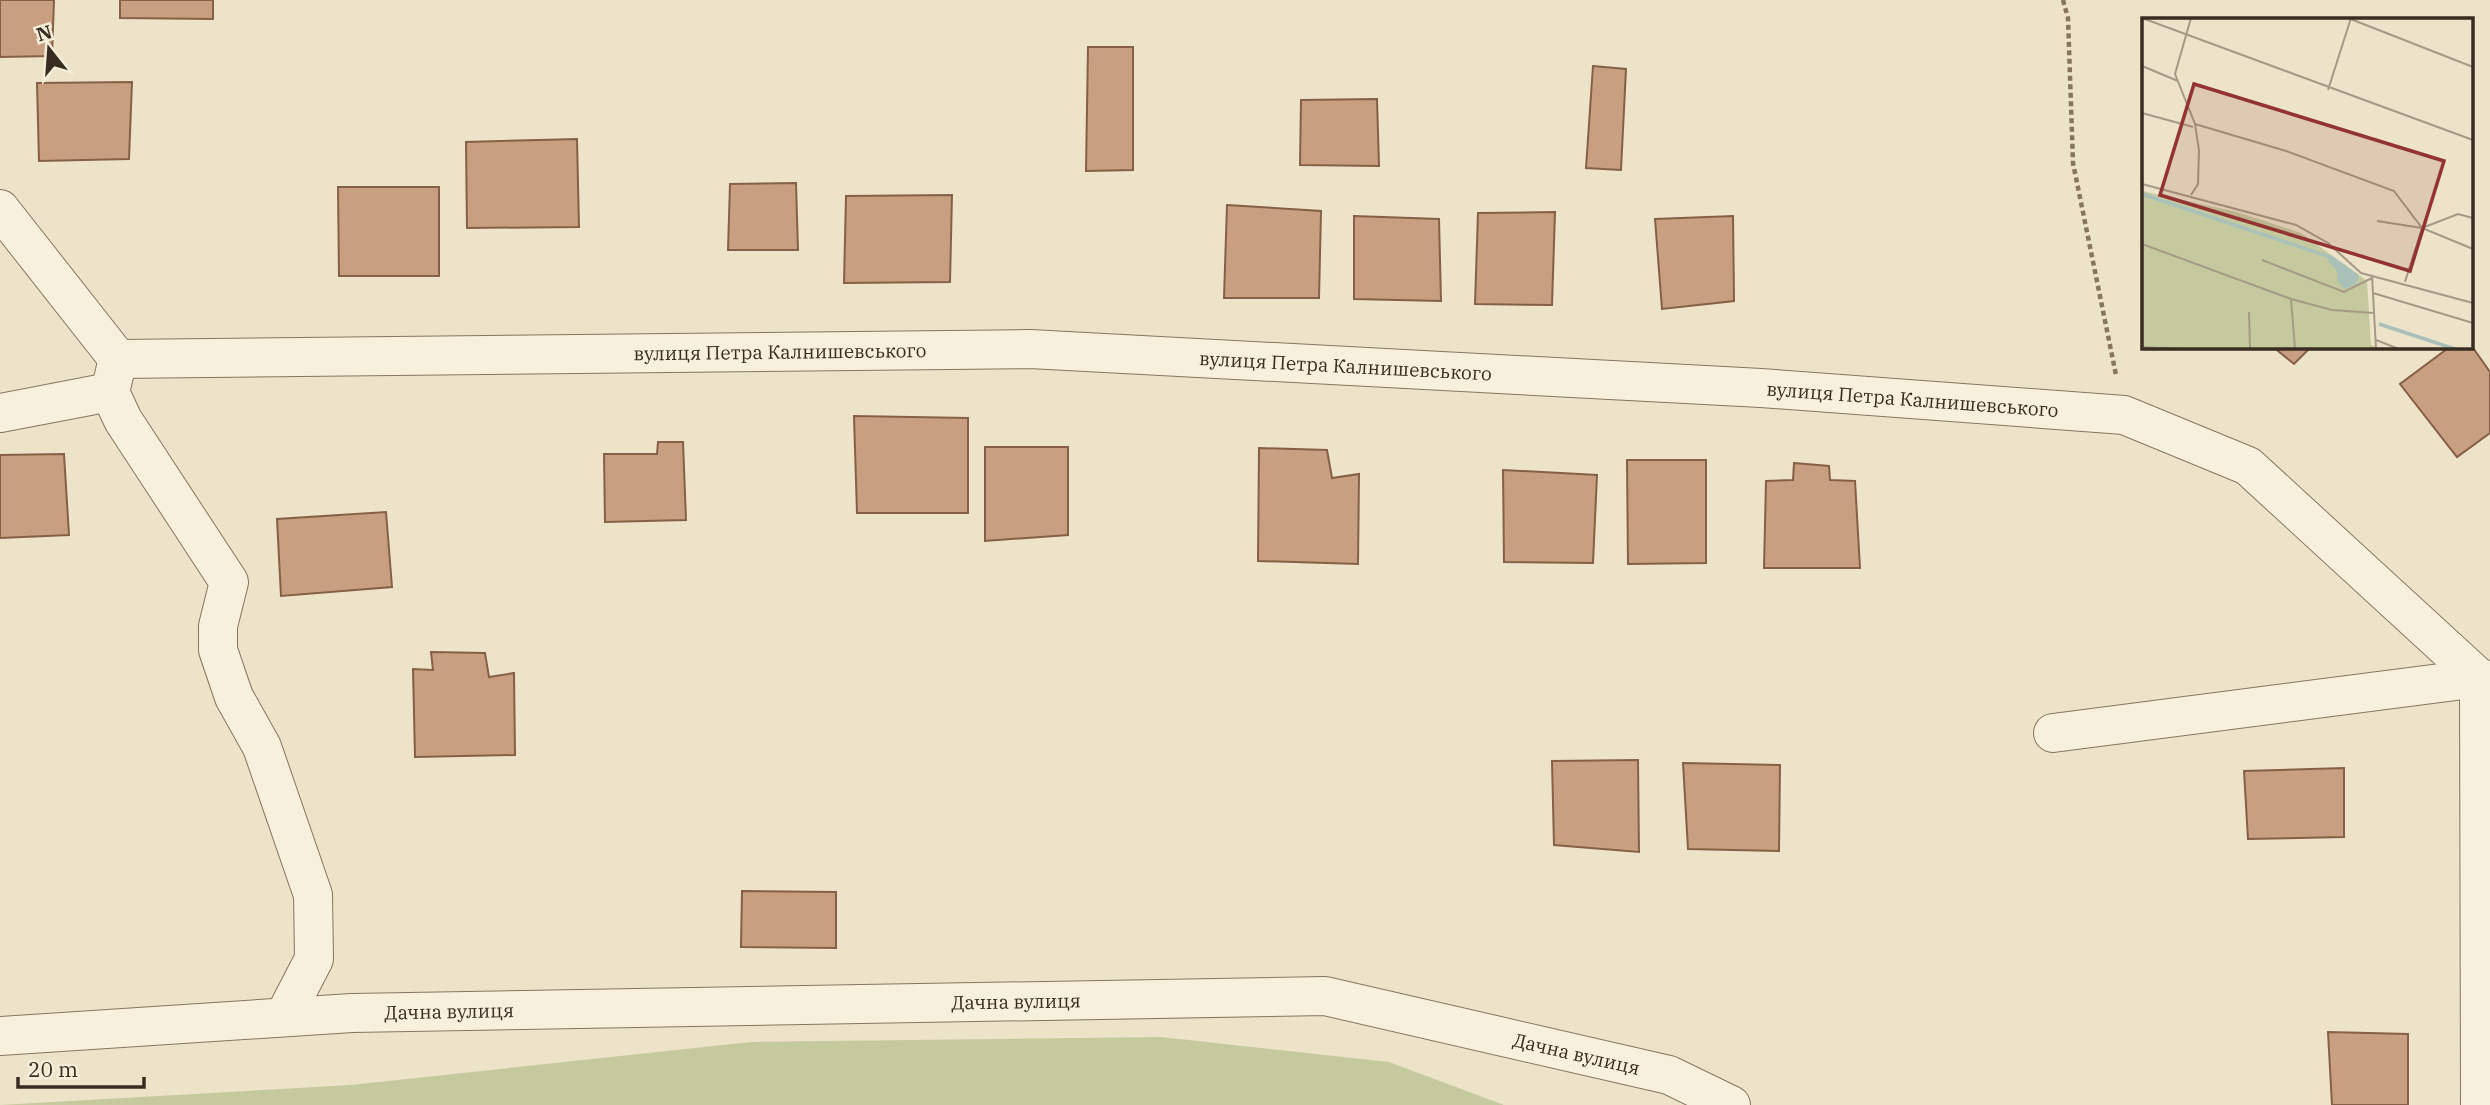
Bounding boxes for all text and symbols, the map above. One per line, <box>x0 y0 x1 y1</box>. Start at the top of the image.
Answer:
north arrow <box>14 14 84 84</box>
inset map <box>2142 18 2472 348</box>
text: N <box>33 19 55 46</box>
street label: вулиця Петра Калнишевського <box>633 338 927 365</box>
street label: вулиця Петра Калнишевського <box>1199 346 1492 386</box>
street label: вулиця Петра Калнишевського <box>1766 376 2059 422</box>
street label: Дачна вулиця <box>951 988 1081 1015</box>
street label: Дачна вулиця <box>384 998 514 1024</box>
street label: Дачна вулиця <box>1511 1028 1642 1080</box>
scale bar <box>18 1046 144 1090</box>
text: 20 m <box>28 1055 78 1083</box>

